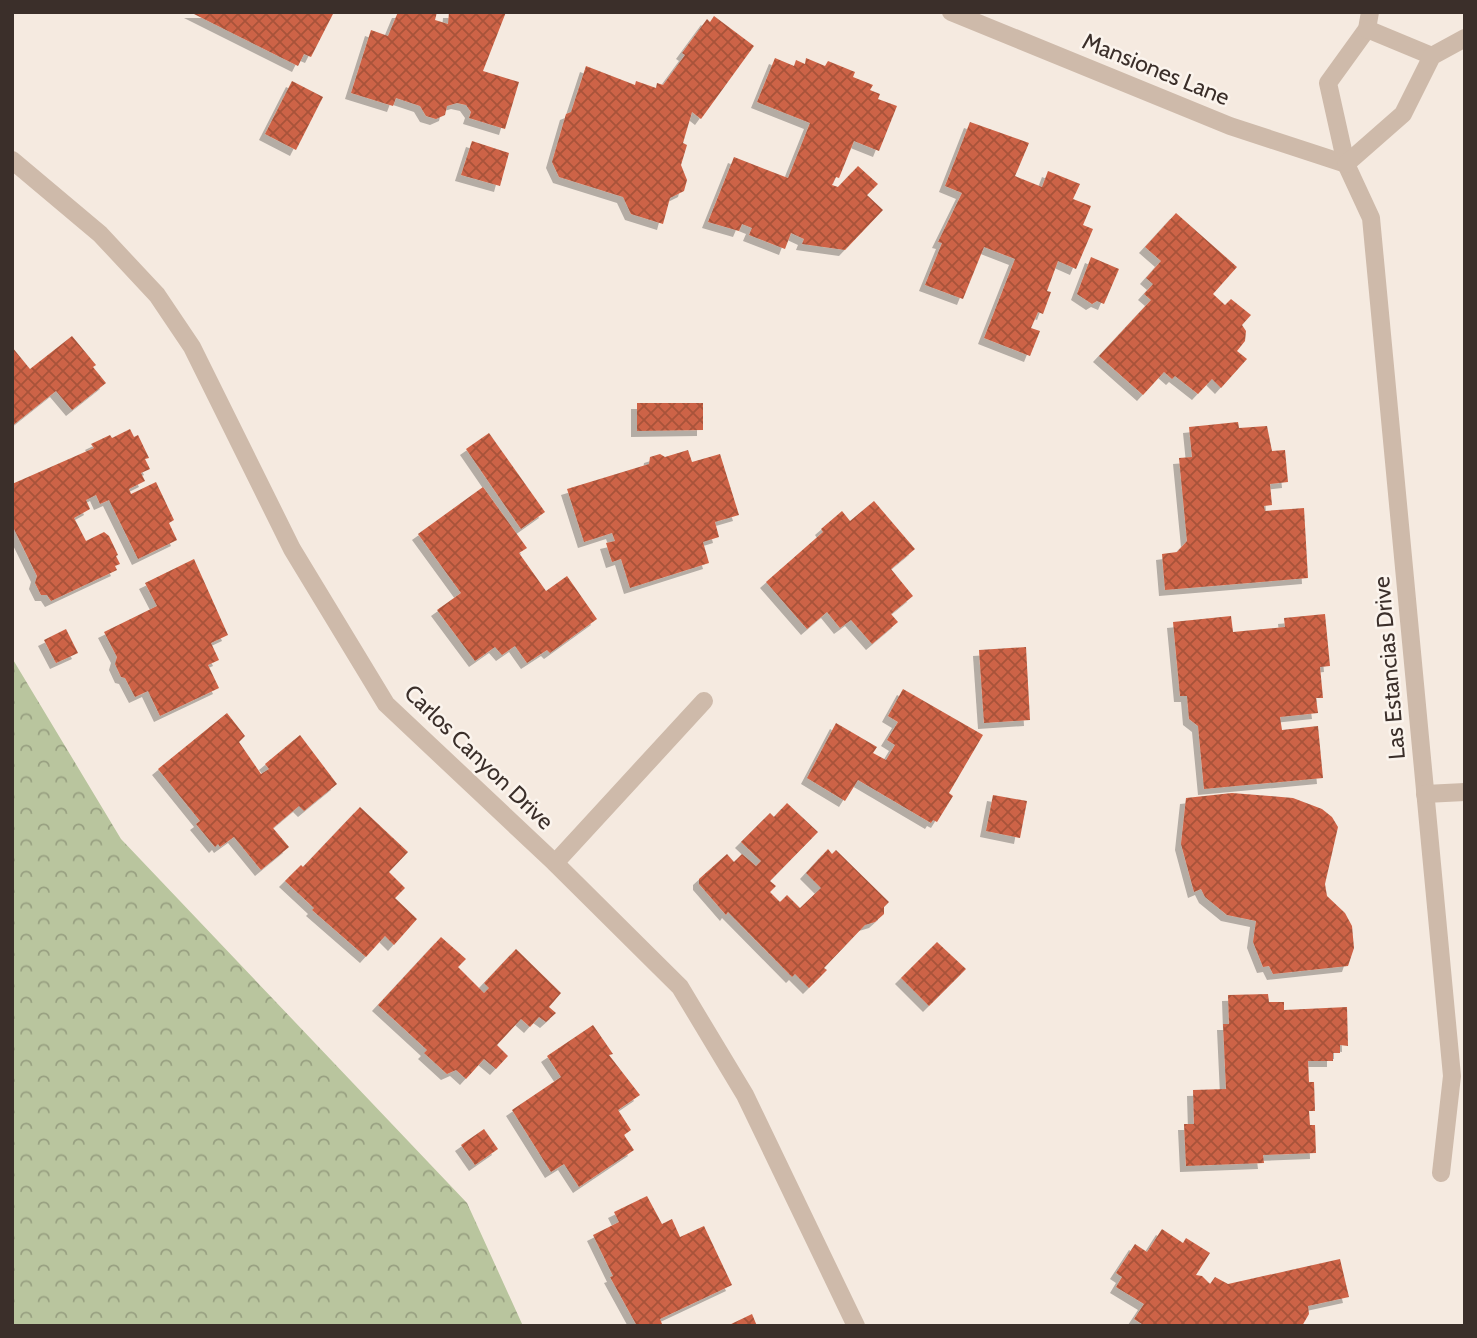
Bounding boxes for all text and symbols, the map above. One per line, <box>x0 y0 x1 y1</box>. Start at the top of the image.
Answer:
street label: Mansiones Lane <box>1078 27 1234 111</box>
street label: Las Estancias Drive <box>1367 575 1411 761</box>
street label: Carlos Canyon Drive <box>399 679 560 835</box>

